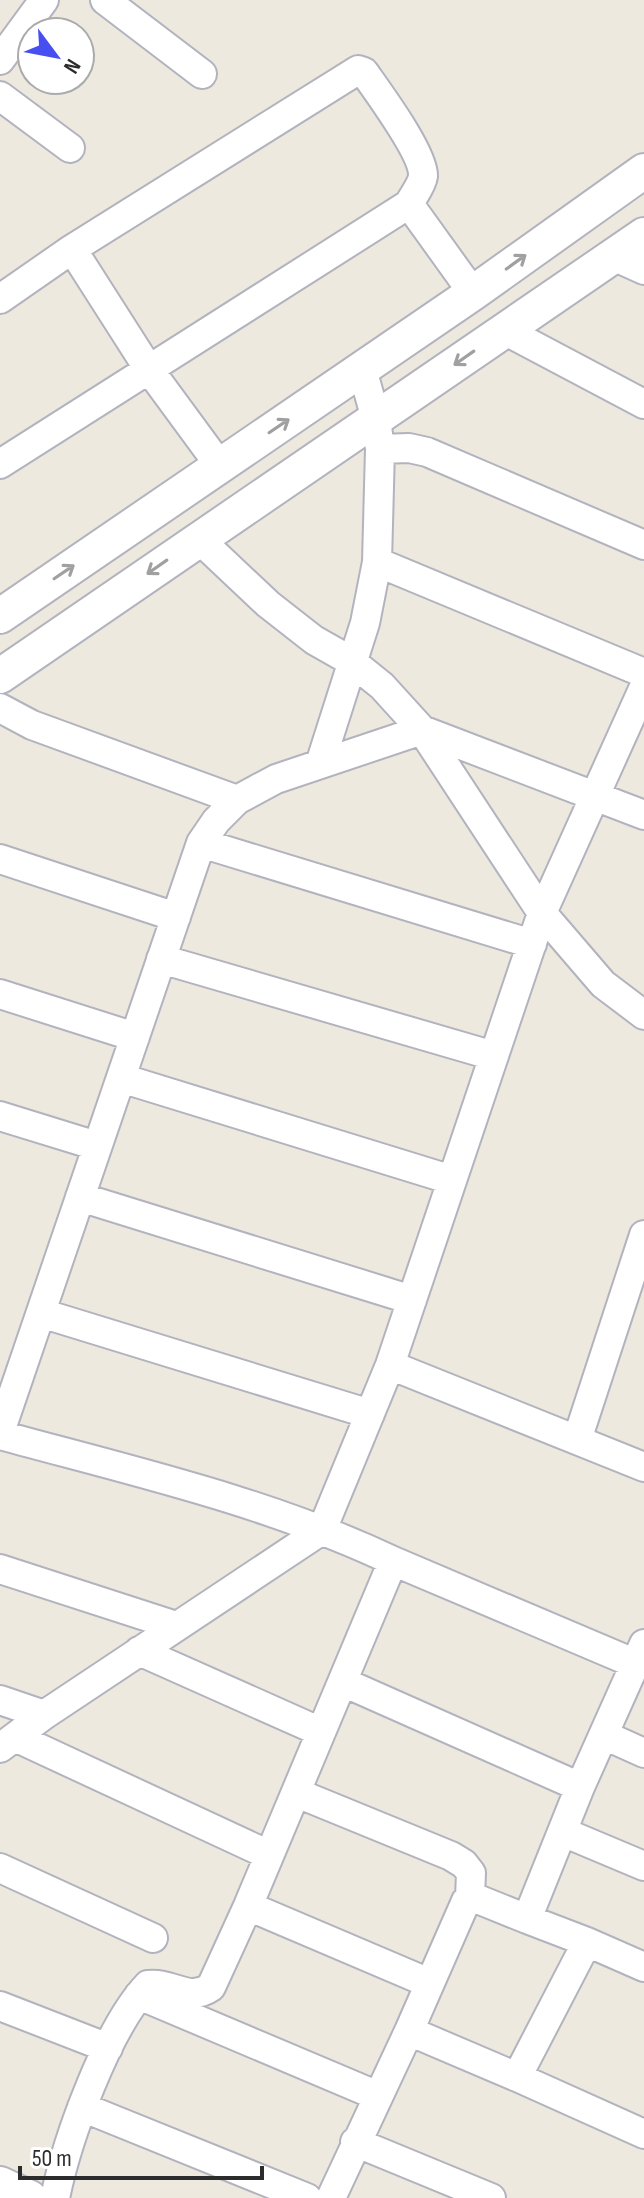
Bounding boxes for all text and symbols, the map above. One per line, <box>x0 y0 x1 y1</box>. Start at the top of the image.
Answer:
north arrow <box>16 16 96 96</box>
text: N <box>57 54 86 78</box>
one-way arrow <box>505 254 527 271</box>
one-way arrow <box>454 350 476 366</box>
one-way arrow <box>268 418 290 434</box>
one-way arrow <box>146 559 168 575</box>
one-way arrow <box>53 564 75 580</box>
scale bar <box>20 2130 262 2180</box>
text: 50 m <box>32 2144 72 2173</box>

